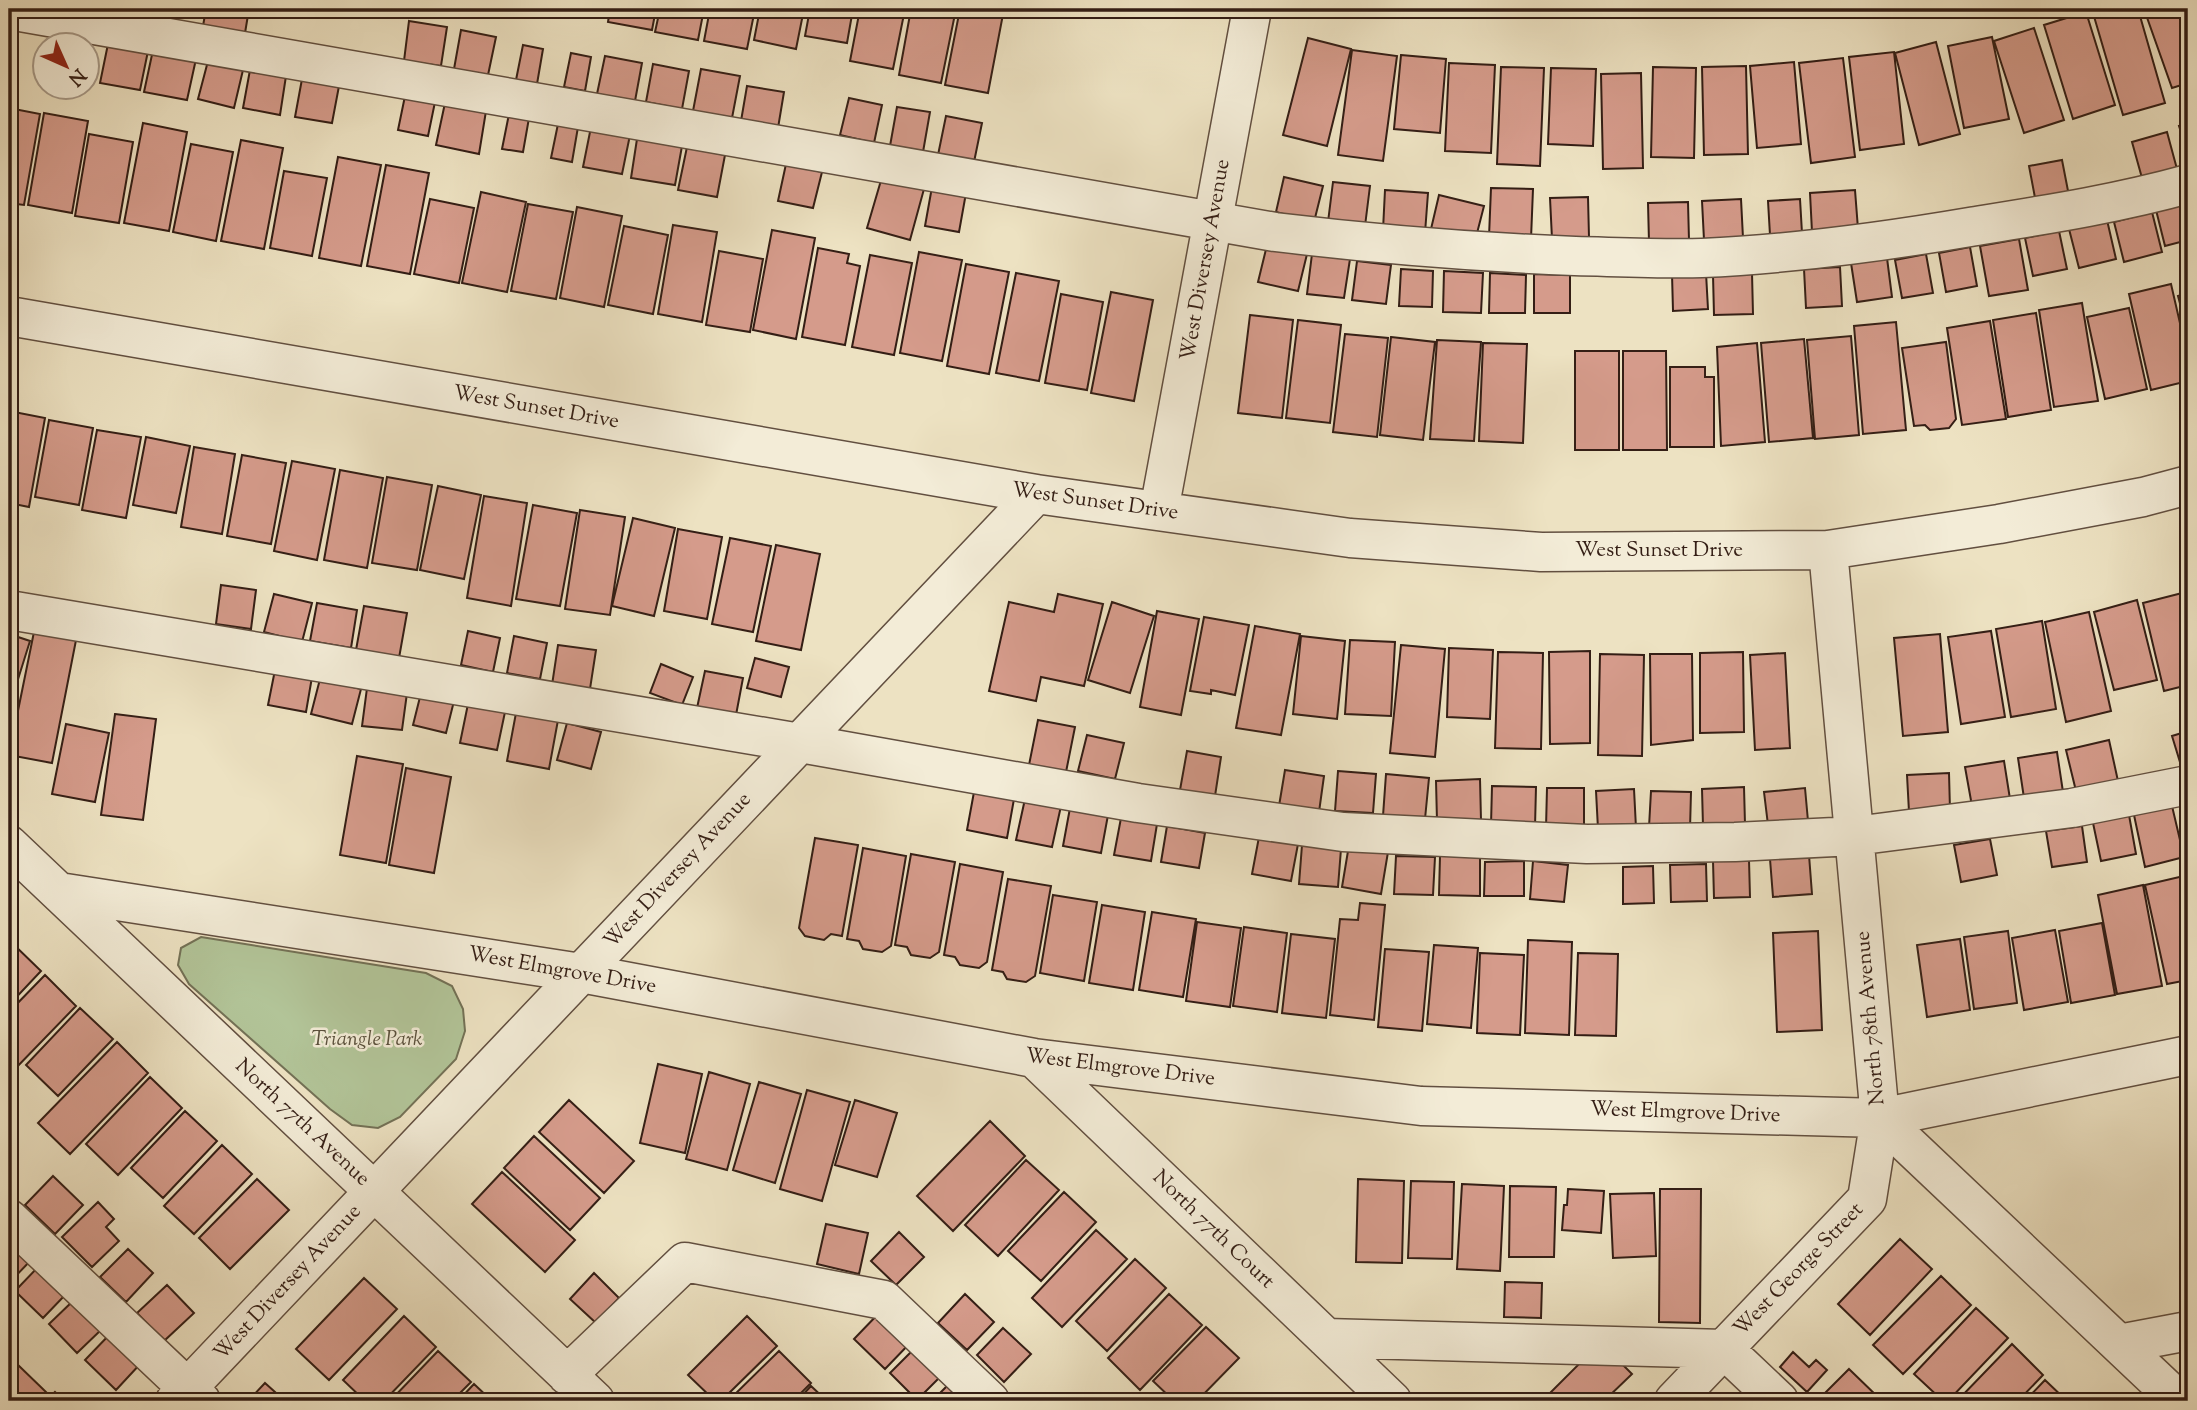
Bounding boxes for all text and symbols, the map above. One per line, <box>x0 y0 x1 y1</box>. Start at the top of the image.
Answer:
north arrow <box>32 32 102 102</box>
text: N <box>61 61 91 91</box>
street label: West Diversey Avenue <box>1173 157 1239 363</box>
street label: West Sunset Drive <box>451 379 621 437</box>
street label: West Sunset Drive <box>1010 475 1180 529</box>
street label: West Sunset Drive <box>1575 536 1743 566</box>
street label: West Diversey Avenue <box>597 786 759 956</box>
street label: North 78th Avenue <box>1848 930 1894 1106</box>
street label: West Elmgrove Drive <box>465 940 659 1002</box>
park label: Triangle Park <box>311 1025 423 1055</box>
street label: West Elmgrove Drive <box>1023 1041 1217 1095</box>
street label: North 77th Avenue <box>228 1052 376 1194</box>
street label: West Elmgrove Drive <box>1589 1095 1781 1131</box>
street label: North 77th Court <box>1145 1164 1281 1296</box>
street label: West George Street <box>1727 1196 1871 1344</box>
street label: West Diversey Avenue <box>207 1198 369 1368</box>

